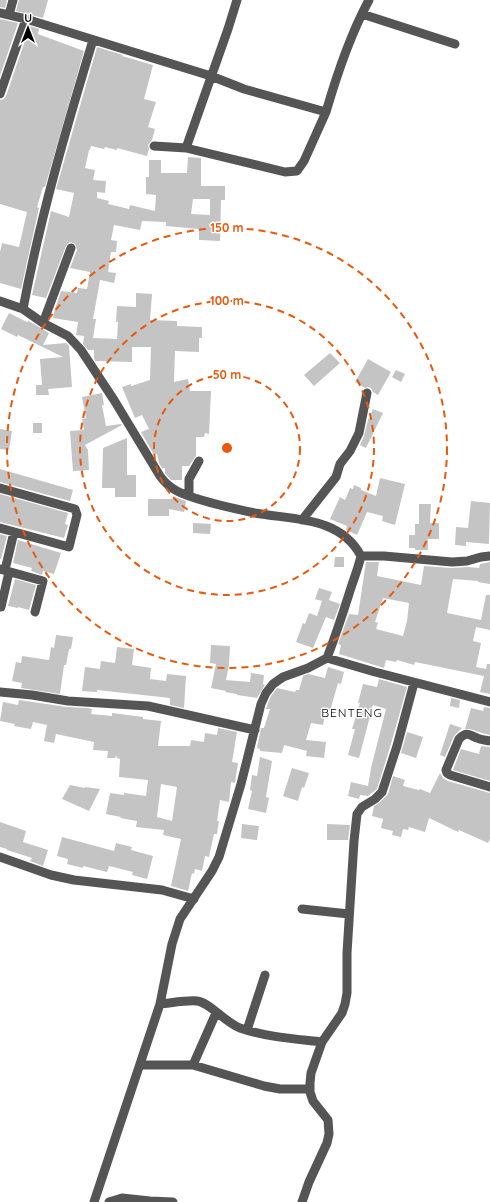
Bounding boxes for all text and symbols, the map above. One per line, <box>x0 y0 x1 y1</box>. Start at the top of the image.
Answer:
north arrow <box>8 8 48 48</box>
text: U <box>24 11 32 25</box>
text: 150 m <box>210 220 244 235</box>
text: 100 m <box>210 293 244 308</box>
text: 50 m <box>213 367 241 382</box>
centre of rings <box>220 441 234 455</box>
district label: BENTENG <box>321 705 383 720</box>

